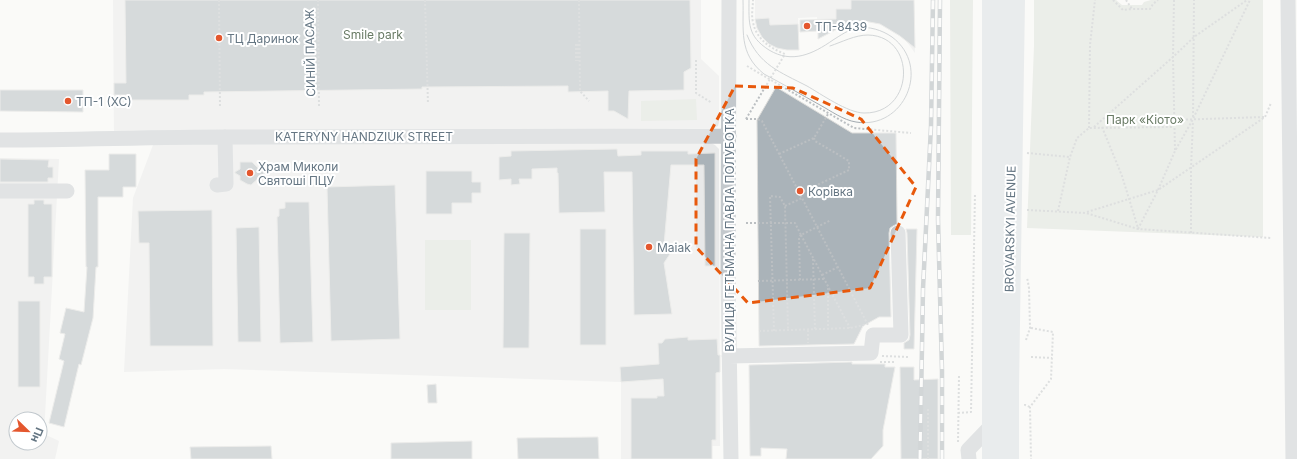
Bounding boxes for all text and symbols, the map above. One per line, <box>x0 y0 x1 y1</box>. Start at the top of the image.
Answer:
street label: СИНІЙ ПАСАЖ <box>302 9 318 97</box>
place label: ТП-8439 <box>815 19 867 34</box>
marker: ТП-8439 <box>802 21 812 31</box>
park label: Smile park <box>343 27 403 42</box>
place label: ТЦ Даринок <box>227 31 299 46</box>
marker: ТЦ Даринок <box>214 33 224 43</box>
place label: ТП-1 (ХС) <box>76 94 132 109</box>
marker: ТП-1 (ХС) <box>63 96 73 106</box>
street label: ВУЛИЦЯ ГЕТЬМАНА ПАВЛА ПОЛУБОТКА <box>722 108 737 352</box>
park label: Парк «Кіото» <box>1106 112 1184 127</box>
street label: KATERYNY HANDZIUK STREET <box>275 129 453 144</box>
place label: Храм Миколи Святоші ПЦУ <box>258 159 338 188</box>
street label: BROVARSKYI AVENUE <box>1001 166 1019 292</box>
marker: Храм Миколи Святоші ПЦУ <box>245 168 255 178</box>
place label: Корівка <box>808 184 853 199</box>
marker: Корівка <box>795 186 805 196</box>
place label: Maiak <box>657 240 691 255</box>
marker: Maiak <box>644 242 654 252</box>
north arrow <box>8 411 48 451</box>
text: Пн <box>28 425 47 445</box>

